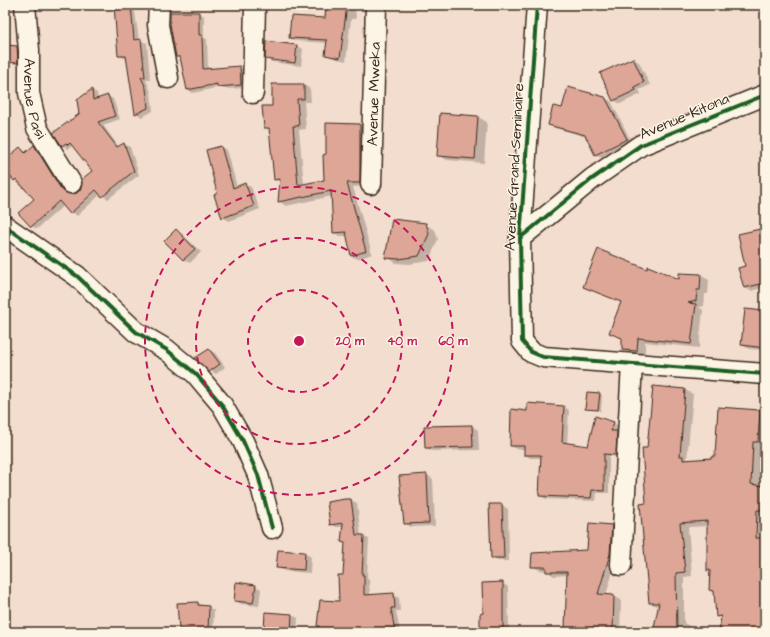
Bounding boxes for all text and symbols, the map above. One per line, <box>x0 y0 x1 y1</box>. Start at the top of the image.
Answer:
street label: Avenue Mweka <box>362 41 386 146</box>
street label: Avenue Pasi <box>18 58 52 144</box>
street label: Avenue Grand Seminaire <box>500 83 529 251</box>
street label: Avenue Kitona <box>636 88 733 145</box>
text: 20 m <box>335 333 365 350</box>
text: 40 m <box>387 333 418 350</box>
text: 60 m <box>438 333 468 350</box>
centre of rings <box>292 334 306 348</box>

